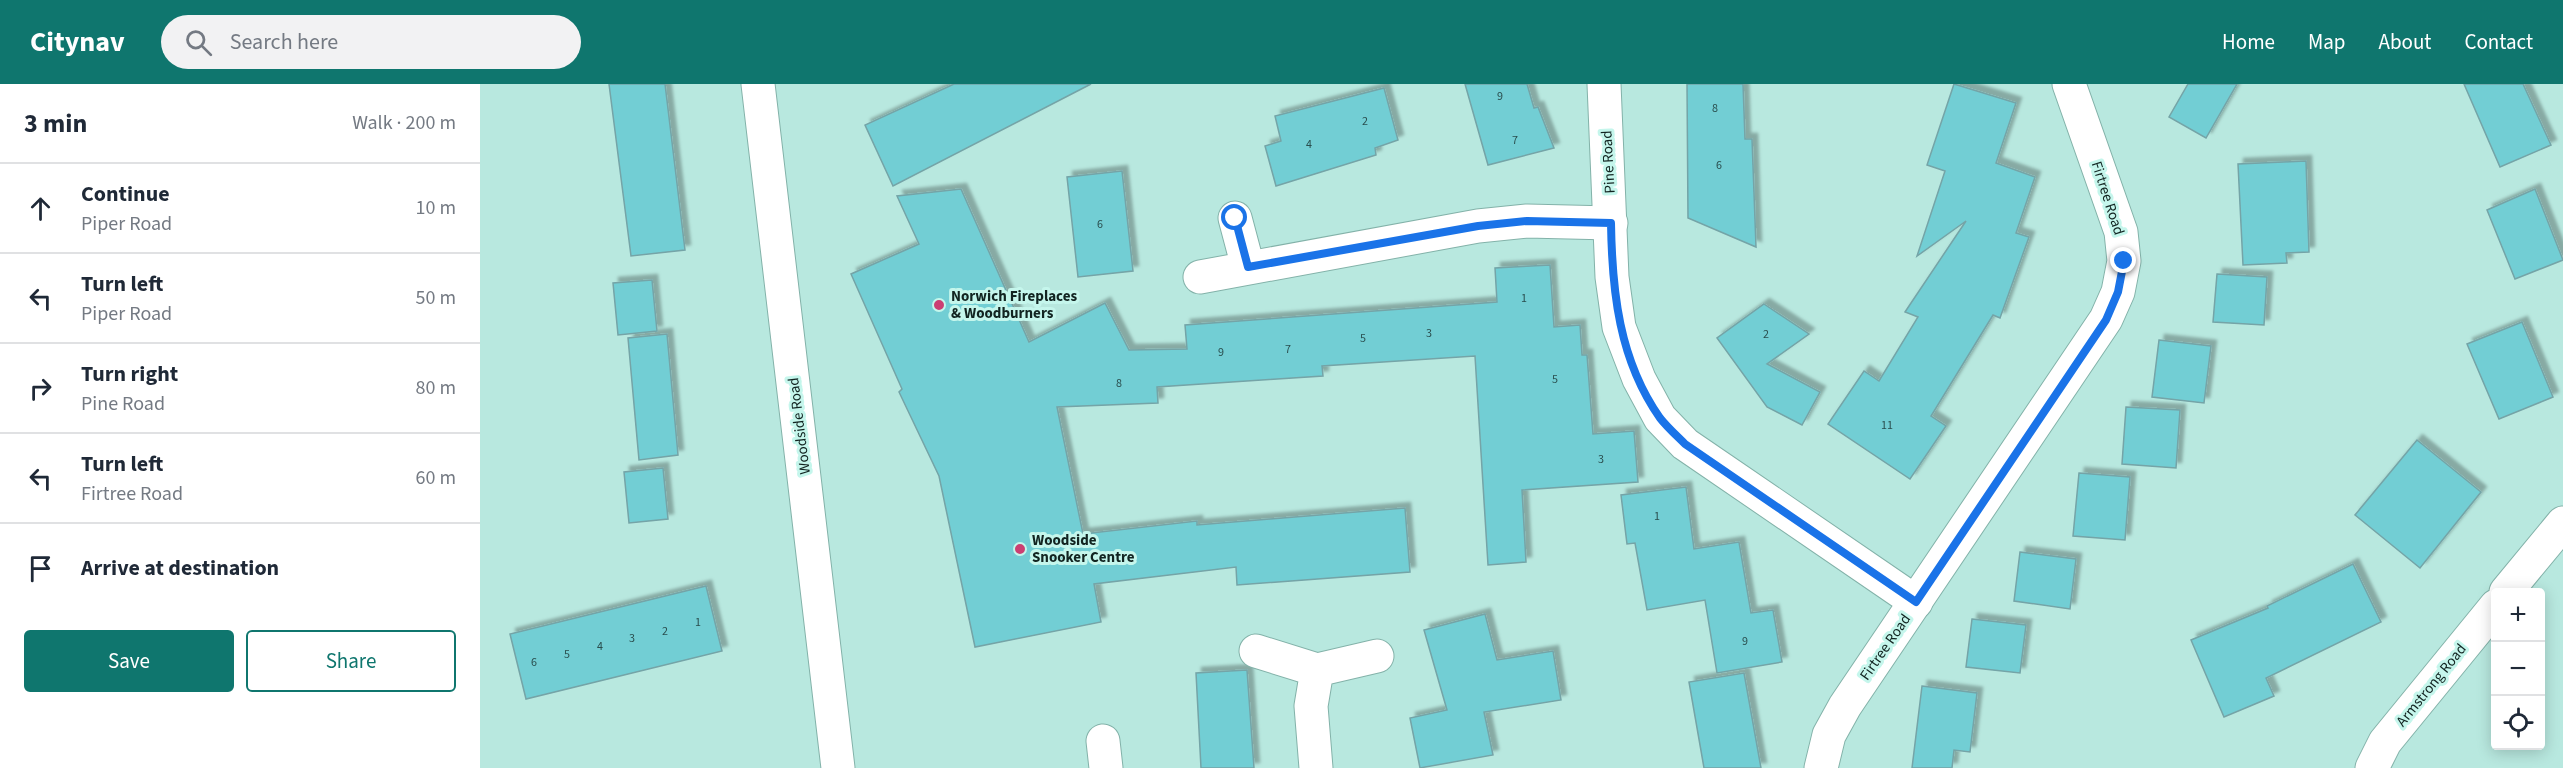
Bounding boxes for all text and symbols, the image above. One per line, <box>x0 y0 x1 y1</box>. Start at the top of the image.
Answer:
search box <box>161 15 581 69</box>
text: Citynav <box>30 22 125 62</box>
icon: search <box>182 26 215 59</box>
text: Search here <box>230 26 338 58</box>
text: Home <box>2222 27 2275 57</box>
text: Map <box>2308 27 2346 57</box>
text: About <box>2379 27 2431 57</box>
text: Contact <box>2464 27 2533 57</box>
house number: 9 <box>1497 88 1503 105</box>
house number: 8 <box>1712 100 1718 117</box>
text: 3 min <box>24 105 87 142</box>
text: Walk · 200 m <box>352 109 456 137</box>
house number: 2 <box>1362 113 1368 130</box>
street label: Pine Road <box>1596 130 1621 194</box>
house number: 7 <box>1512 132 1518 149</box>
house number: 4 <box>1306 136 1312 153</box>
house number: 6 <box>1716 157 1722 174</box>
street label: Firtree Road <box>2086 159 2129 238</box>
text: Continue <box>81 178 170 210</box>
icon: ahead <box>24 192 57 225</box>
text: 10 m <box>416 194 456 222</box>
route start <box>1221 204 1247 230</box>
text: Piper Road <box>81 210 172 238</box>
house number: 6 <box>1097 216 1103 233</box>
route end <box>2110 247 2136 273</box>
text: Turn left <box>81 268 163 300</box>
icon: left <box>24 282 57 315</box>
text: 50 m <box>416 284 456 312</box>
place label: Norwich Fireplaces & Woodburners <box>951 286 1077 324</box>
house number: 1 <box>1521 290 1527 307</box>
marker: Norwich Fireplaces & Woodburners <box>932 298 946 312</box>
text: Piper Road <box>81 300 172 328</box>
house number: 3 <box>1426 325 1432 342</box>
house number: 2 <box>1763 326 1769 343</box>
house number: 5 <box>1360 330 1366 347</box>
house number: 7 <box>1285 341 1291 358</box>
house number: 9 <box>1218 344 1224 361</box>
text: Turn right <box>81 358 178 390</box>
house number: 5 <box>1552 371 1558 388</box>
icon: right <box>24 372 57 405</box>
text: 80 m <box>416 374 456 402</box>
house number: 8 <box>1116 375 1122 392</box>
street label: Woodside Road <box>783 376 816 476</box>
text: Pine Road <box>81 390 165 418</box>
house number: 11 <box>1881 417 1893 434</box>
text: Turn left <box>81 448 163 480</box>
house number: 3 <box>1598 451 1604 468</box>
icon: left <box>24 462 57 495</box>
text: 60 m <box>416 464 456 492</box>
text: Firtree Road <box>81 480 183 508</box>
house number: 1 <box>1654 508 1660 525</box>
place label: Woodside Snooker Centre <box>1032 530 1135 568</box>
marker: Woodside Snooker Centre <box>1013 542 1027 556</box>
icon: arrive <box>24 552 57 585</box>
text: Arrive at destination <box>81 552 279 584</box>
map controls <box>2491 588 2545 750</box>
button: + <box>2491 588 2545 642</box>
street label: Firtree Road <box>1855 610 1916 685</box>
house number: 1 <box>695 614 701 631</box>
house number: 2 <box>662 623 668 640</box>
button: Save <box>24 630 234 692</box>
button: Share <box>246 630 456 692</box>
house number: 3 <box>629 630 635 647</box>
house number: 9 <box>1742 633 1748 650</box>
house number: 4 <box>597 638 603 655</box>
street label: Armstrong Road <box>2391 639 2471 731</box>
button: − <box>2491 642 2545 696</box>
house number: 5 <box>564 646 570 663</box>
house number: 6 <box>531 654 537 671</box>
button: locate <box>2491 696 2545 750</box>

